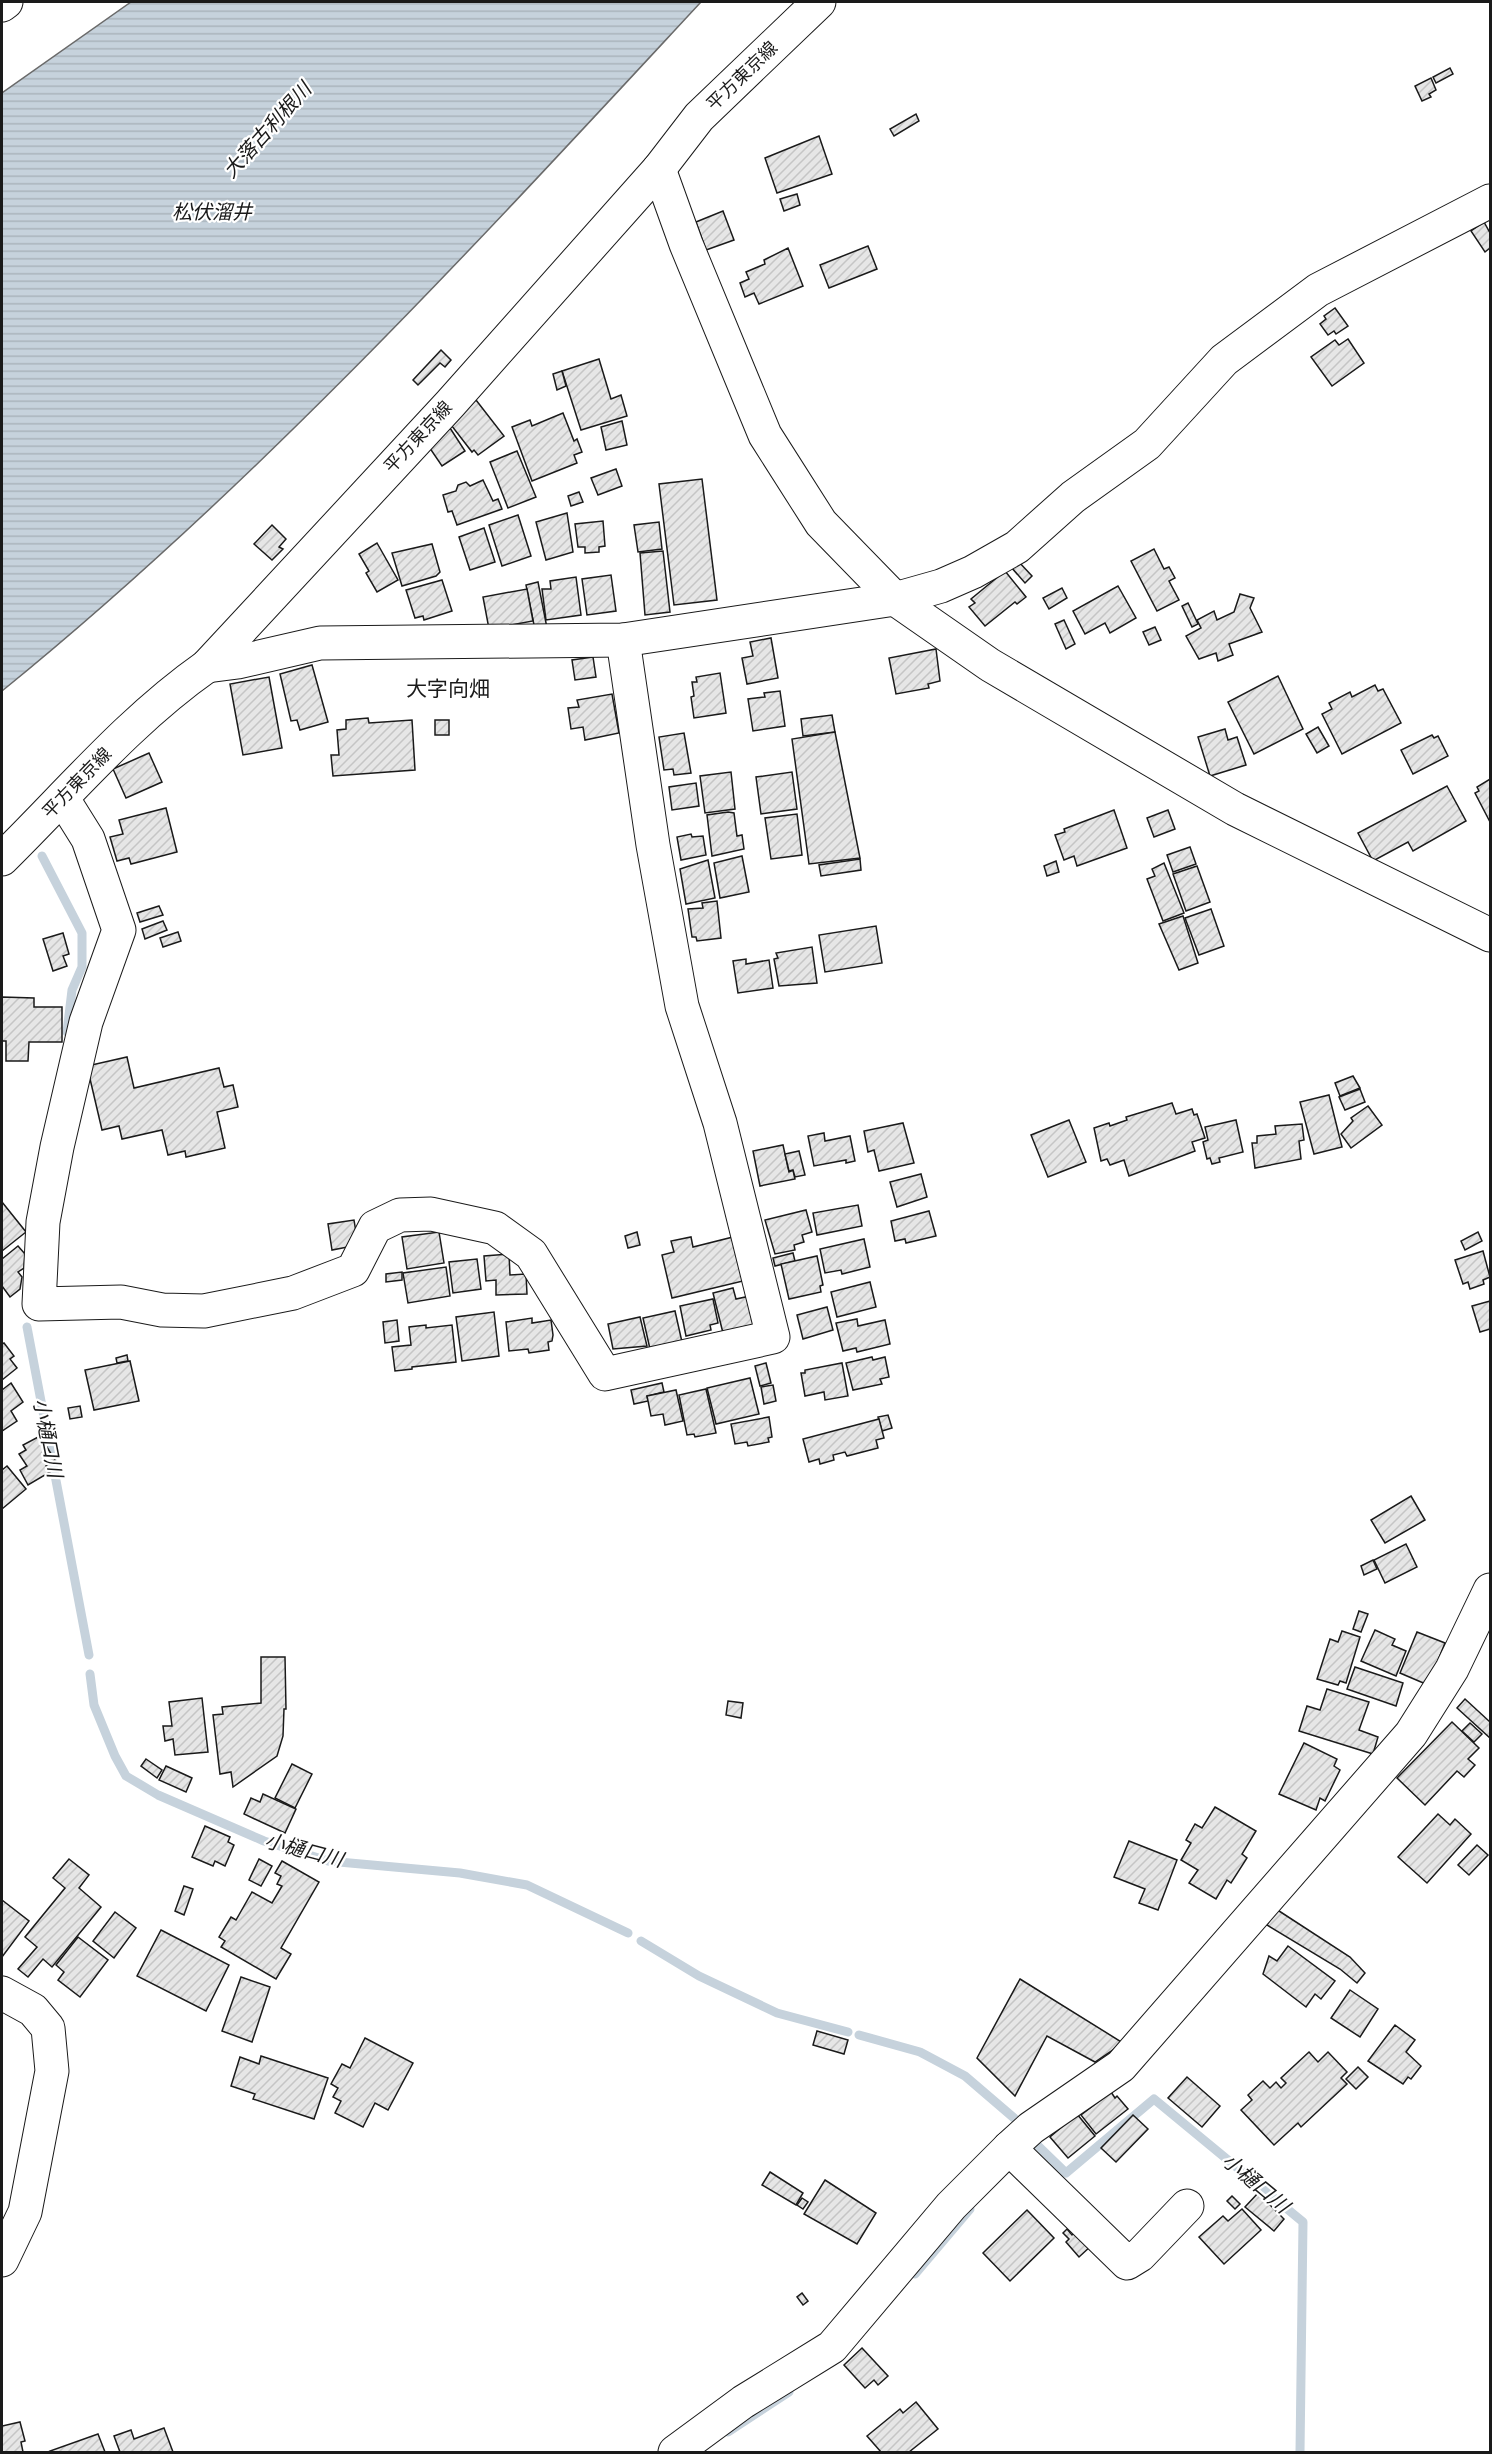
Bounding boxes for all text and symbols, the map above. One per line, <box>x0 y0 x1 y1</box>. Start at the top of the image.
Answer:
street label: 平方東京線 <box>703 38 781 114</box>
water label: 大落古利根川 <box>219 77 317 182</box>
water label: 松伏溜井 <box>172 202 254 223</box>
street label: 平方東京線 <box>380 397 456 477</box>
district label: 大字向畑 <box>406 678 490 700</box>
street label: 平方東京線 <box>39 744 115 822</box>
water label: 小樋口川 <box>30 1397 66 1481</box>
water label: 小樋口川 <box>263 1830 347 1871</box>
water label: 小樋口川 <box>1218 2150 1295 2218</box>

